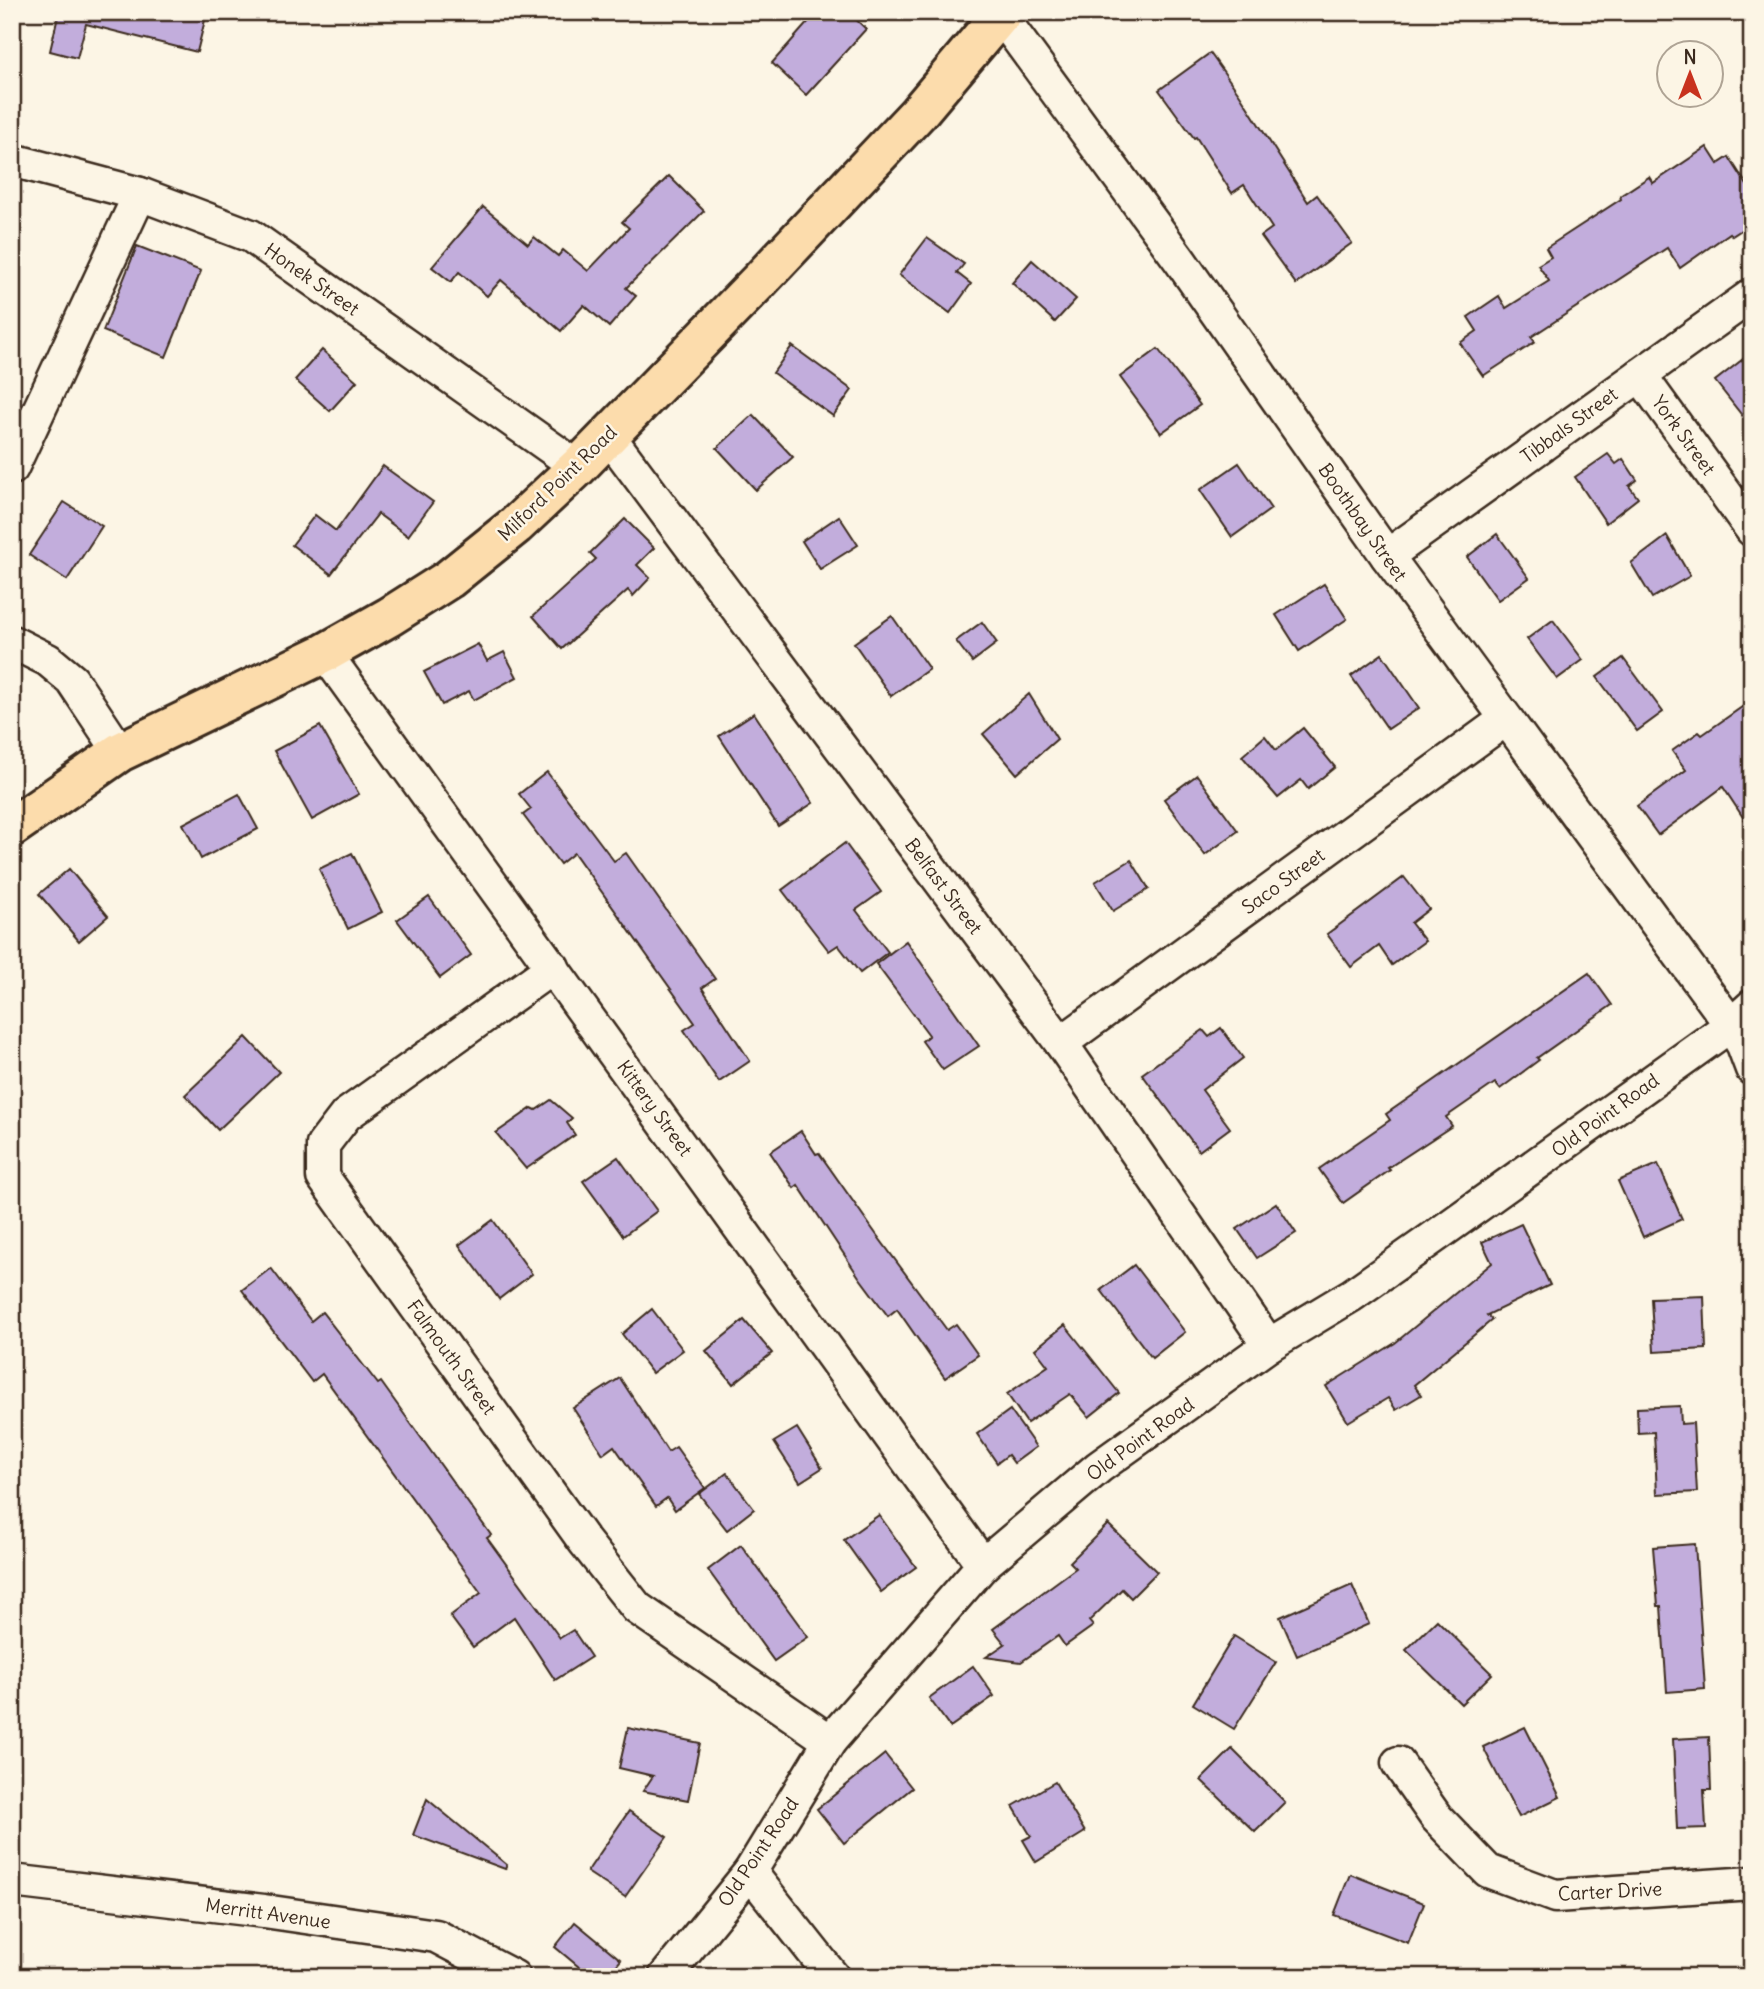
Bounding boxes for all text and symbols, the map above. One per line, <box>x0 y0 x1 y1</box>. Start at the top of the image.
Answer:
north arrow <box>1656 38 1726 108</box>
text: N <box>1683 45 1697 69</box>
street label: Honek Street <box>260 237 364 321</box>
street label: Tibbals Street <box>1516 382 1622 468</box>
street label: York Street <box>1647 390 1721 480</box>
street label: Milford Point Road <box>493 420 621 546</box>
street label: Boothbay Street <box>1314 458 1412 586</box>
street label: Belfast Street <box>900 833 988 939</box>
street label: Saco Street <box>1237 843 1329 919</box>
street label: Kittery Street <box>612 1055 698 1161</box>
street label: Old Point Road <box>1547 1068 1663 1162</box>
street label: Falmouth Street <box>402 1295 502 1419</box>
street label: Old Point Road <box>1082 1392 1198 1486</box>
street label: Old Point Road <box>713 1793 803 1911</box>
street label: Carter Drive <box>1557 1876 1663 1906</box>
street label: Merritt Avenue <box>204 1892 332 1934</box>

